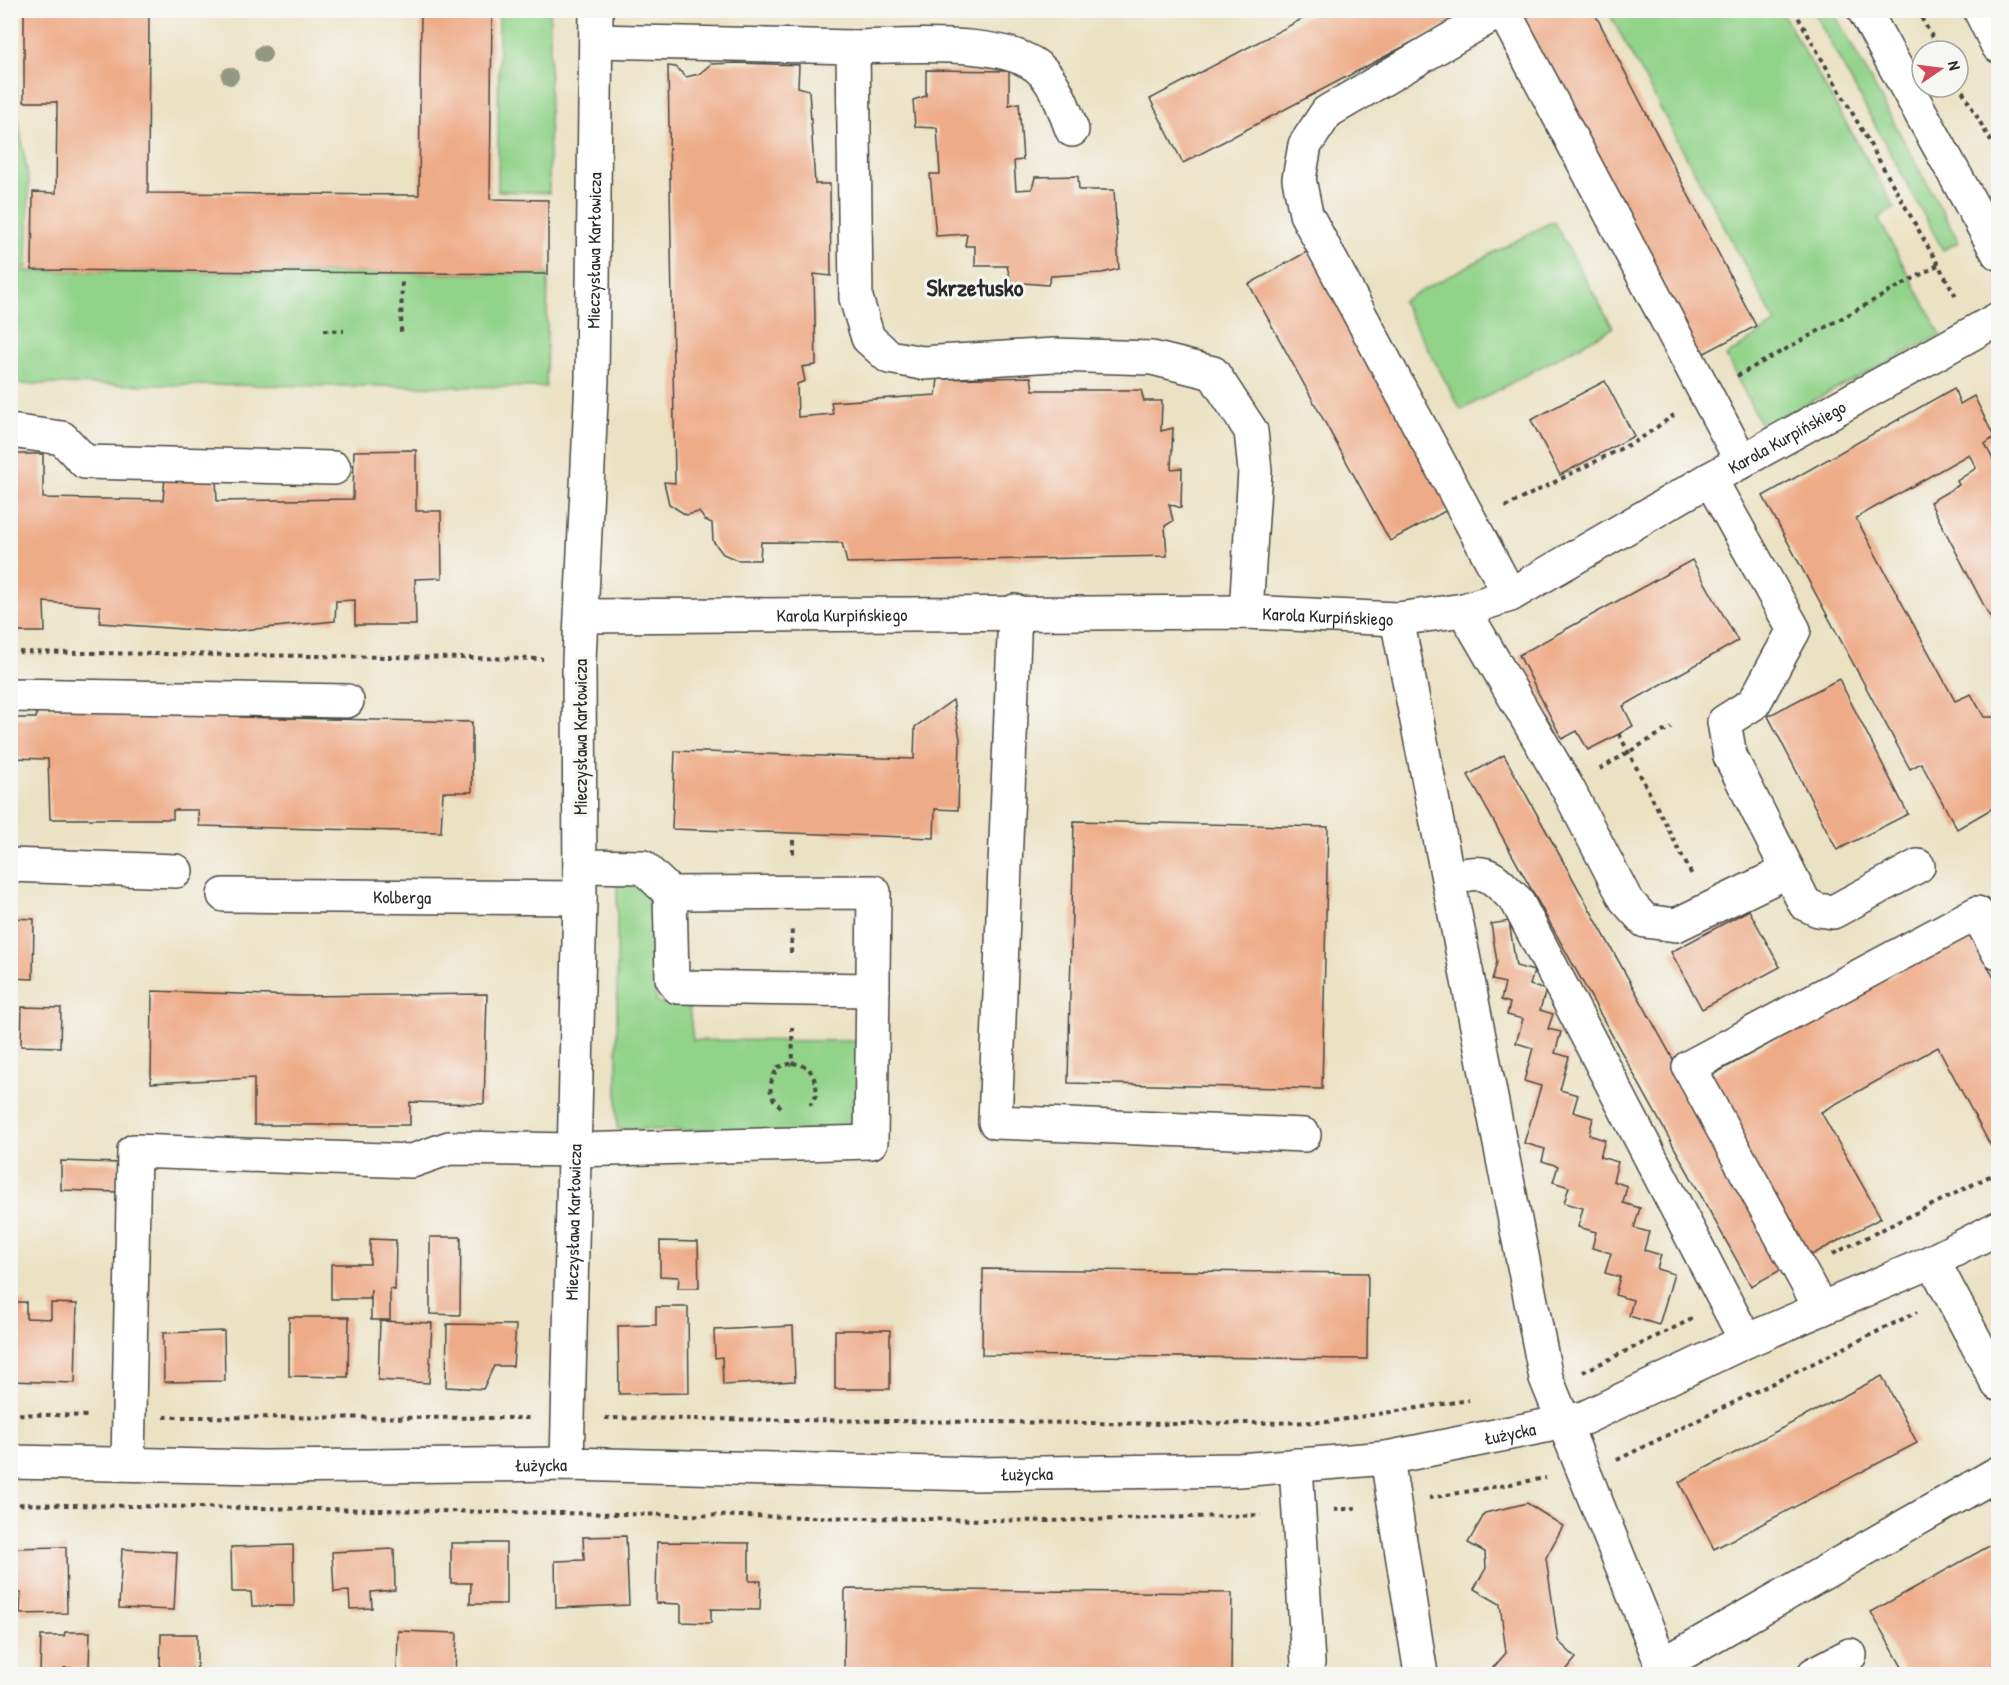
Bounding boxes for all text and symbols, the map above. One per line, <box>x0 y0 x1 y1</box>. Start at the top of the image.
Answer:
north arrow <box>1910 39 1970 99</box>
text: N <box>1943 59 1966 73</box>
street label: Mieczysława Karłowicza <box>580 172 607 329</box>
district label: Skrzetusko <box>927 271 1024 303</box>
street label: Karola Kurpińskiego <box>1723 394 1850 479</box>
street label: Karola Kurpińskiego <box>1262 600 1394 631</box>
street label: Karola Kurpińskiego <box>776 602 908 627</box>
street label: Mieczysława Karłowicza <box>568 659 593 815</box>
street label: Kolberga <box>373 884 431 909</box>
street label: Mieczysława Karłowicza <box>558 1144 587 1301</box>
street label: Łużycka <box>1482 1416 1538 1451</box>
street label: Łużycka <box>515 1452 567 1477</box>
street label: Łużycka <box>1001 1460 1053 1486</box>

